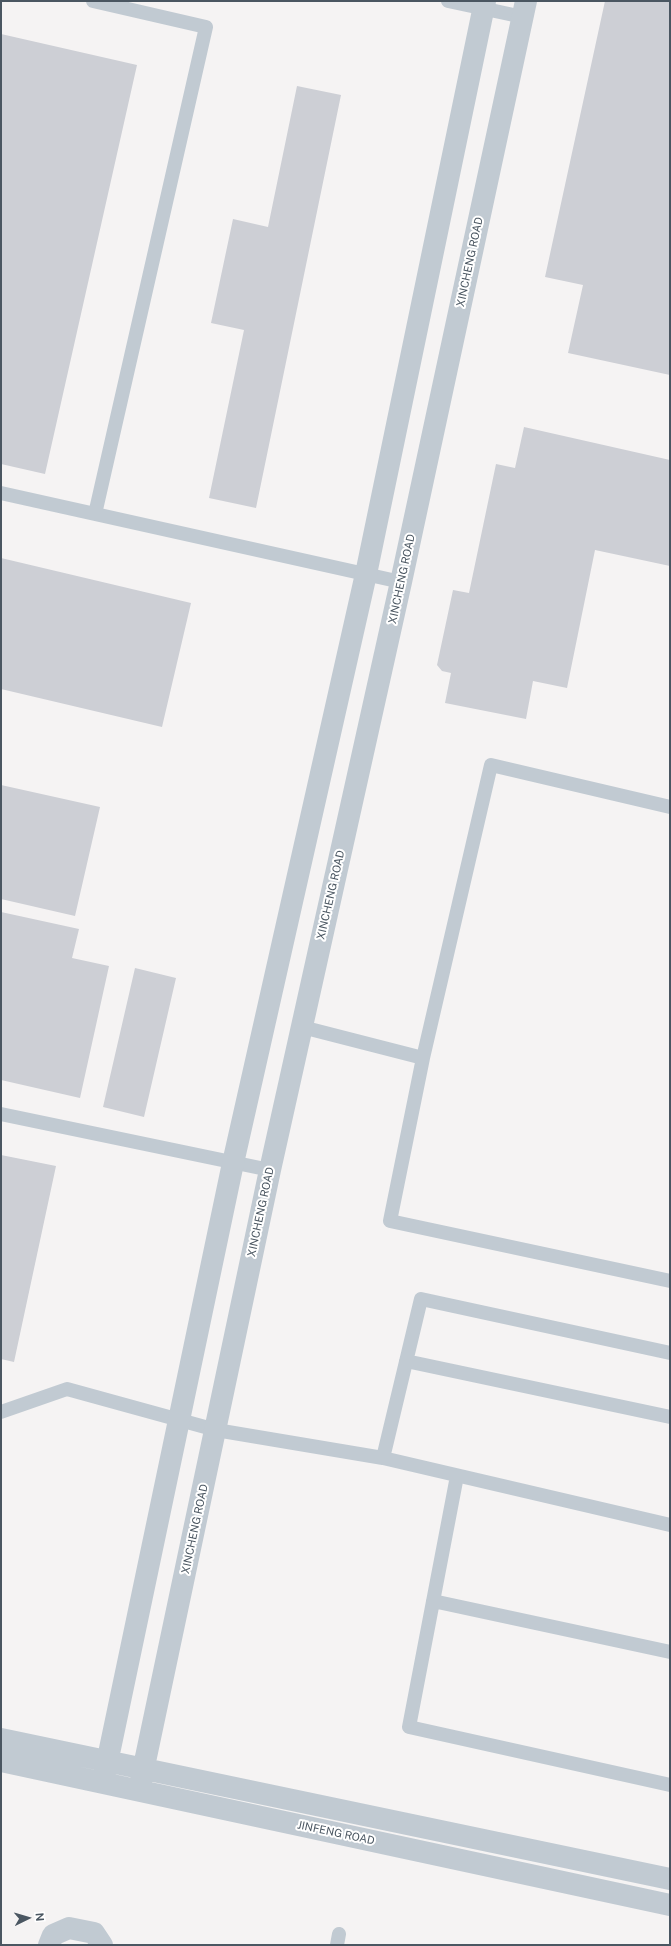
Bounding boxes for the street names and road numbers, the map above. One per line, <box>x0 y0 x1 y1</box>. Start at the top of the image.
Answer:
street label: XINCHENG ROAD <box>454 216 486 308</box>
street label: XINCHENG ROAD <box>386 533 418 625</box>
street label: XINCHENG ROAD <box>314 849 348 941</box>
street label: XINCHENG ROAD <box>245 1166 277 1258</box>
street label: XINCHENG ROAD <box>179 1483 211 1575</box>
street label: JINFENG ROAD <box>296 1818 376 1848</box>

